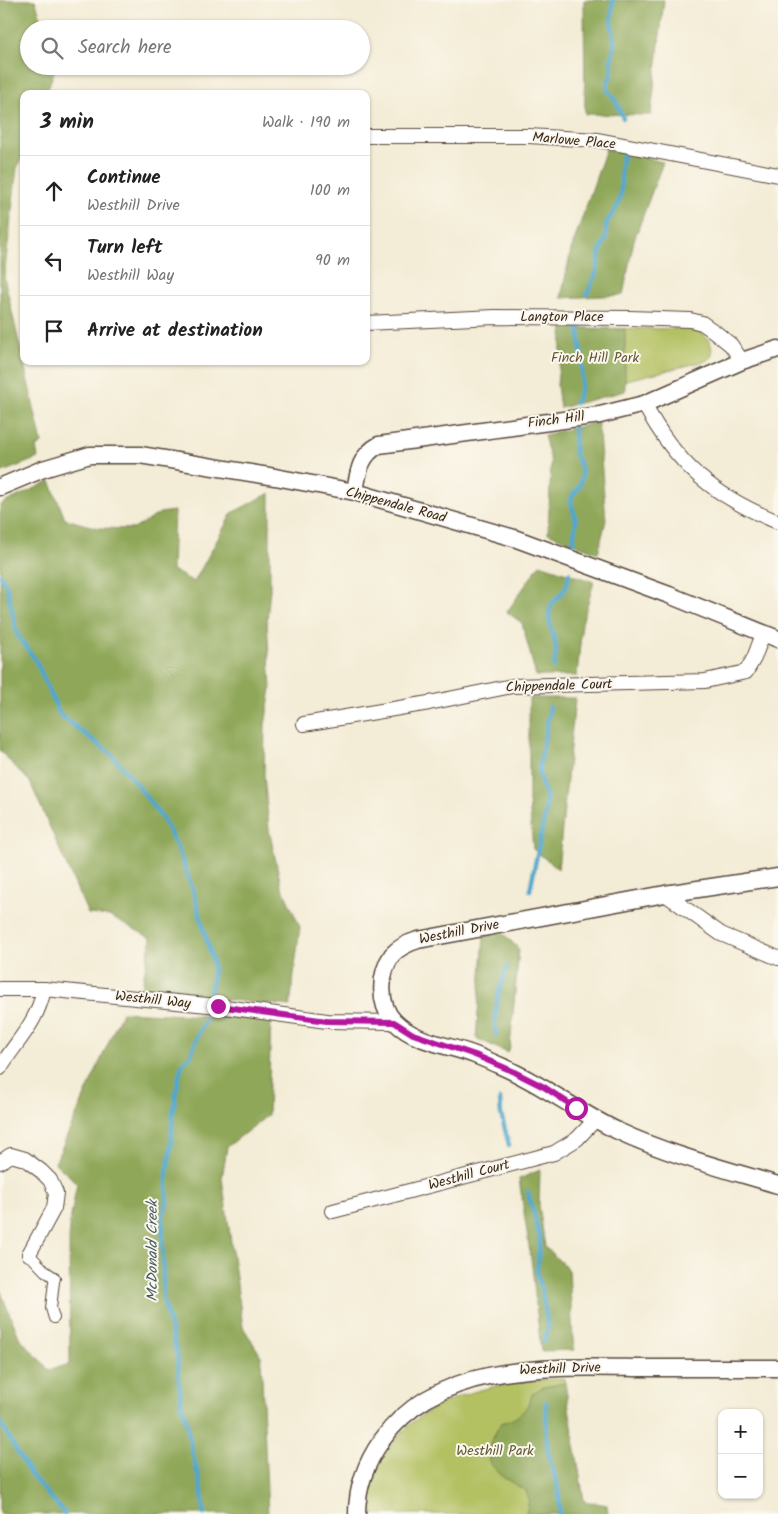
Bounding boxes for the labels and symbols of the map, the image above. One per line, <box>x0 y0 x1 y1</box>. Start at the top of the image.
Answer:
street label: Marlowe Place <box>531 126 617 156</box>
street label: Langton Place <box>520 306 604 328</box>
park label: Finch Hill Park <box>551 347 639 369</box>
street label: Finch Hill <box>526 406 586 434</box>
street label: Chippendale Road <box>343 481 450 529</box>
street label: Chippendale Court <box>505 673 613 699</box>
street label: Westhill Drive <box>417 913 502 951</box>
street label: Westhill Way <box>114 985 192 1015</box>
route end <box>207 995 230 1018</box>
route start <box>565 1097 588 1120</box>
street label: Westhill Court <box>426 1153 513 1196</box>
water label: McDonald Creek <box>141 1198 165 1302</box>
street label: Westhill Drive <box>519 1357 602 1381</box>
park label: Westhill Park <box>456 1440 534 1462</box>

